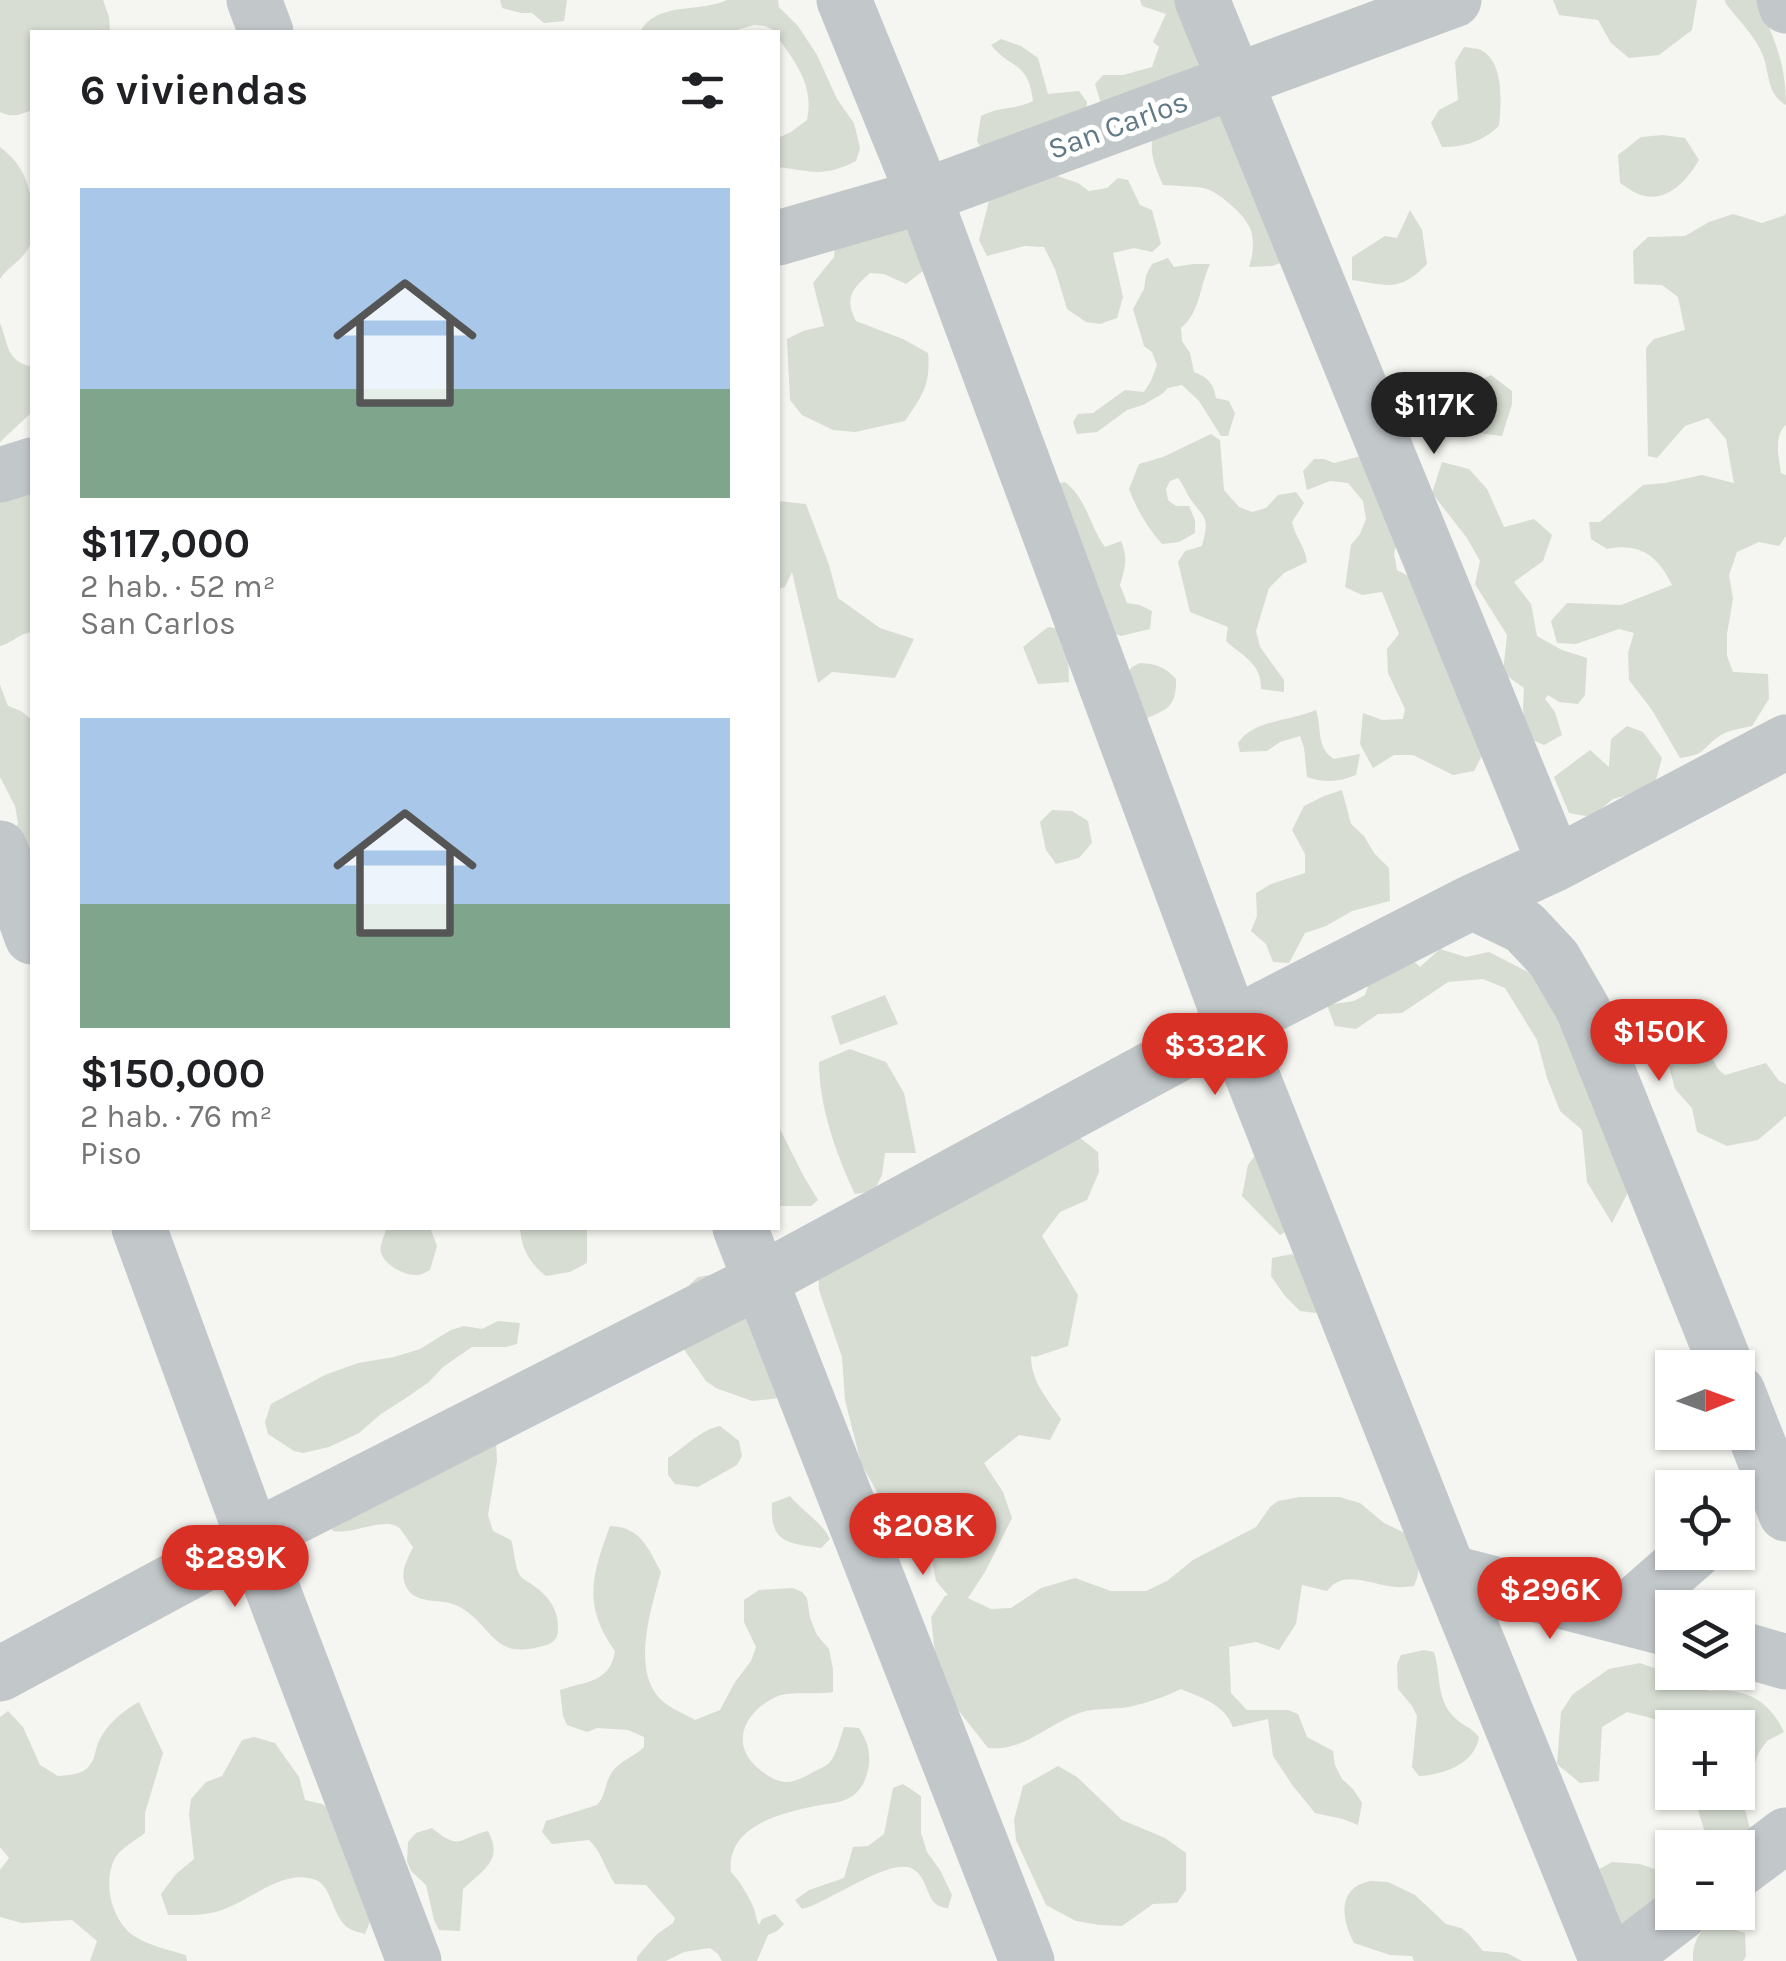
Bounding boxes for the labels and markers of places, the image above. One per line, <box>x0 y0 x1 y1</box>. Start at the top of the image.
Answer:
pin: $117K <box>1364 372 1504 457</box>
pin: $150K <box>1589 999 1729 1084</box>
pin: $332K <box>1145 1013 1285 1098</box>
pin: $208K <box>853 1493 993 1578</box>
pin: $289K <box>165 1525 305 1610</box>
pin: $296K <box>1480 1557 1620 1642</box>

